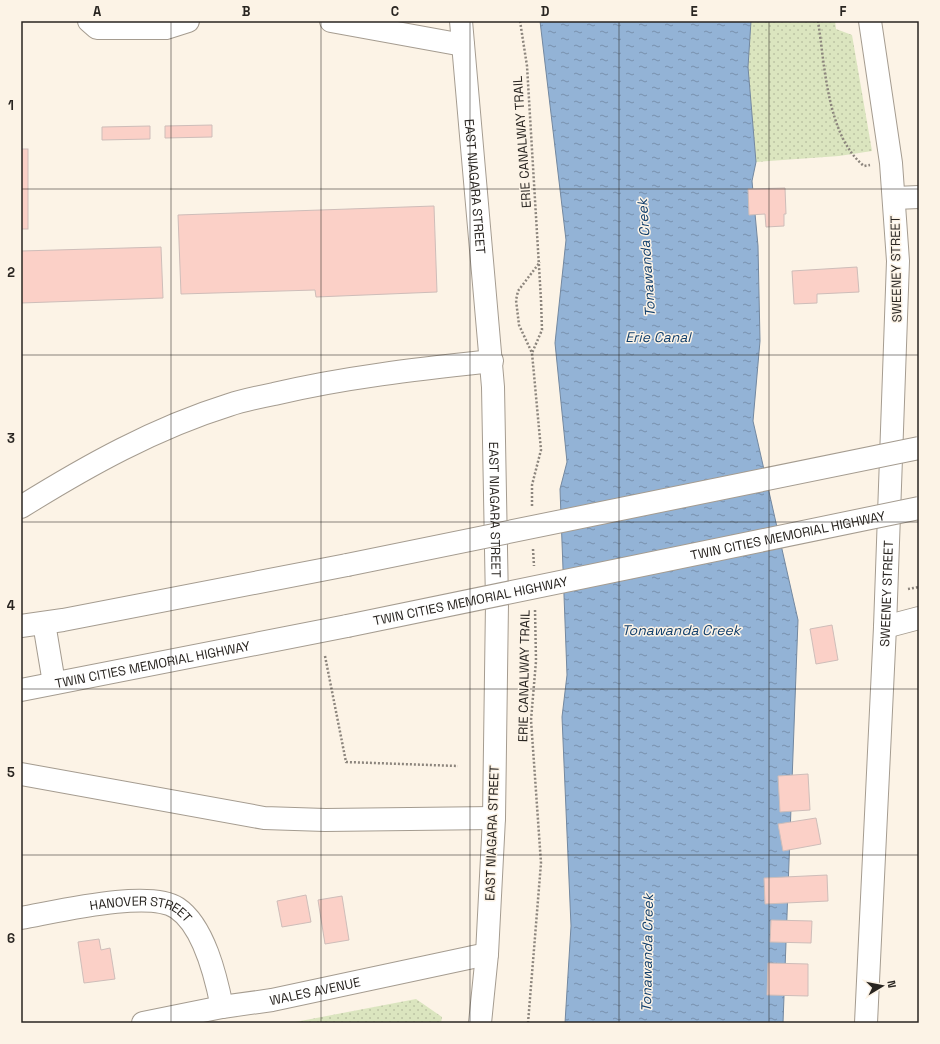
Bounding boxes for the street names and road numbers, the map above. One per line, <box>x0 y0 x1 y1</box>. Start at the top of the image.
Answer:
street label: ERIE CANALWAY TRAIL <box>509 75 535 209</box>
street label: EAST NIAGARA STREET <box>461 118 490 255</box>
street label: SWEENEY STREET <box>887 215 905 323</box>
street label: EAST NIAGARA STREET <box>486 442 505 578</box>
street label: TWIN CITIES MEMORIAL HIGHWAY <box>689 507 887 563</box>
street label: SWEENEY STREET <box>876 539 897 647</box>
street label: TWIN CITIES MEMORIAL HIGHWAY <box>371 572 569 629</box>
street label: ERIE CANALWAY TRAIL <box>514 610 534 742</box>
street label: TWIN CITIES MEMORIAL HIGHWAY <box>53 637 252 692</box>
street label: EAST NIAGARA STREET <box>481 765 503 901</box>
street label: HANOVER STREET <box>88 892 196 926</box>
street label: WALES AVENUE <box>268 973 362 1009</box>

